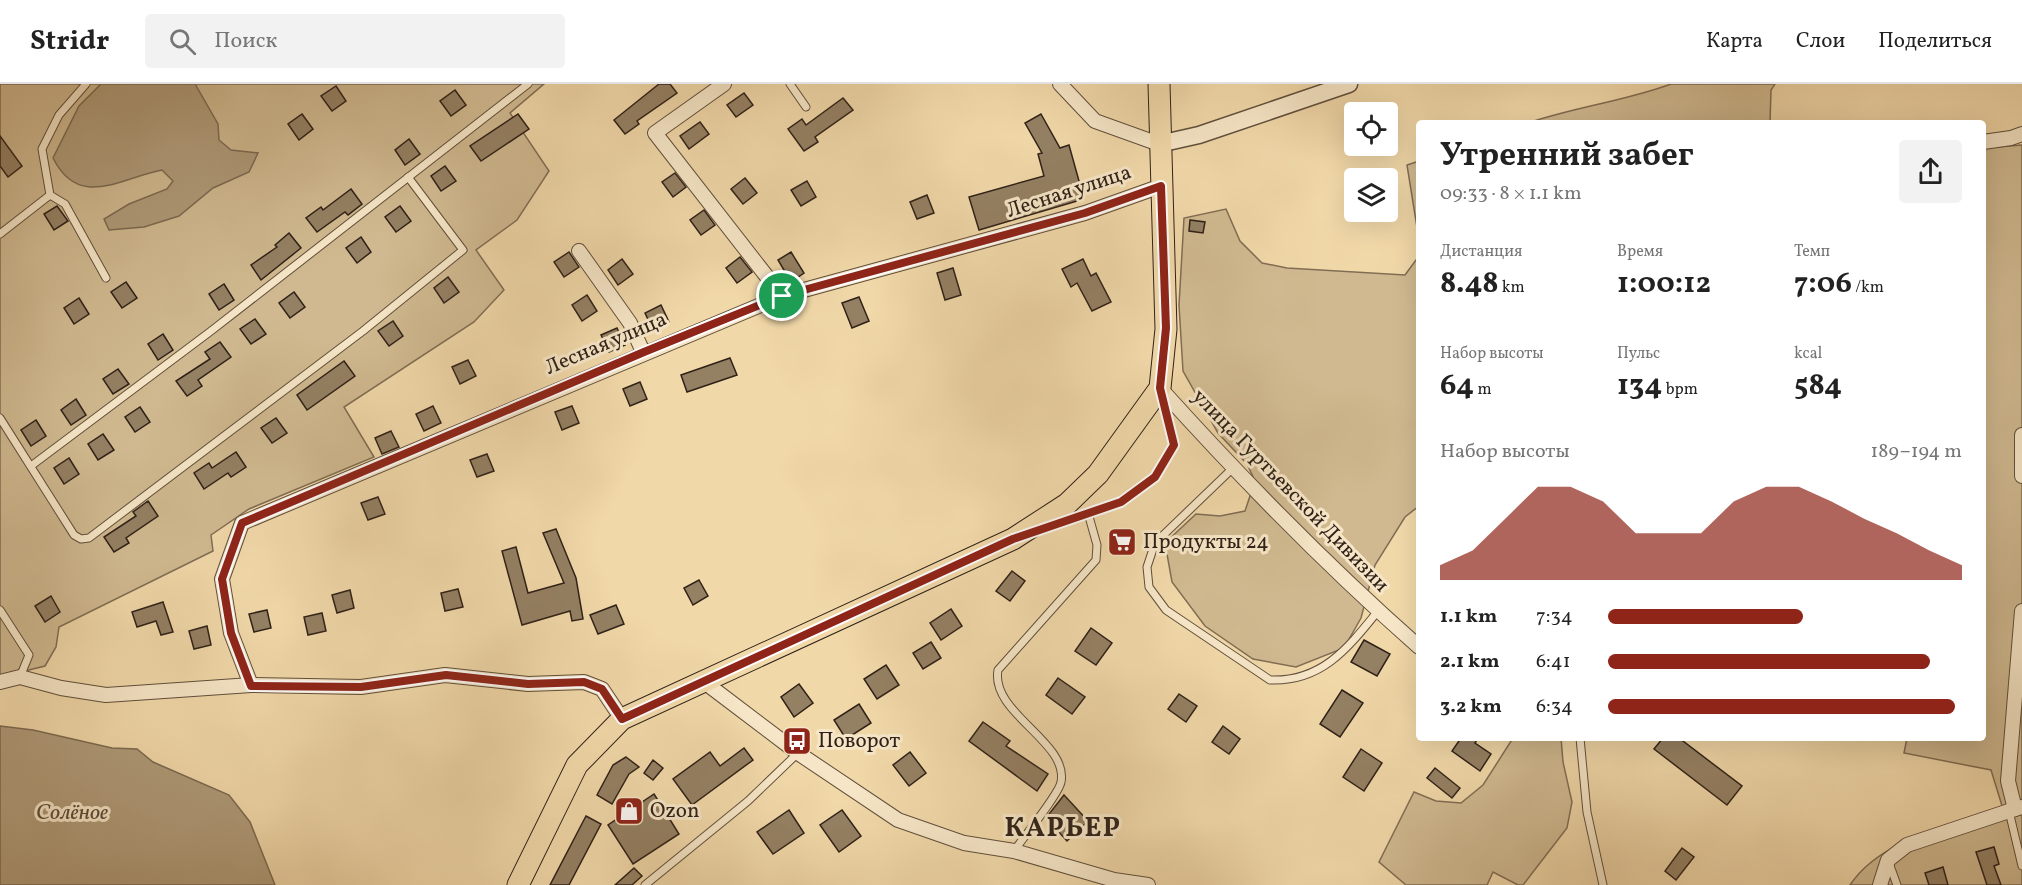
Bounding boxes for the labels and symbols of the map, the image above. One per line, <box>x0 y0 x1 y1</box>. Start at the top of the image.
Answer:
street label: Лесная улица <box>1003 158 1135 226</box>
pin <box>756 270 807 321</box>
street label: Лесная улица <box>541 305 671 383</box>
street label: улица Гуртьевской Дивизии <box>1185 383 1395 599</box>
supermarket icon: Продукты 24 <box>1106 526 1138 558</box>
place label: Продукты 24 <box>1143 528 1269 557</box>
bus stop icon: Поворот <box>781 725 813 757</box>
place label: Поворот <box>818 727 901 756</box>
shop icon: Ozon <box>613 795 645 827</box>
place label: Ozon <box>650 797 700 826</box>
water label: Солёное <box>36 798 108 829</box>
district label: КАРЬЕР <box>1004 810 1122 848</box>

